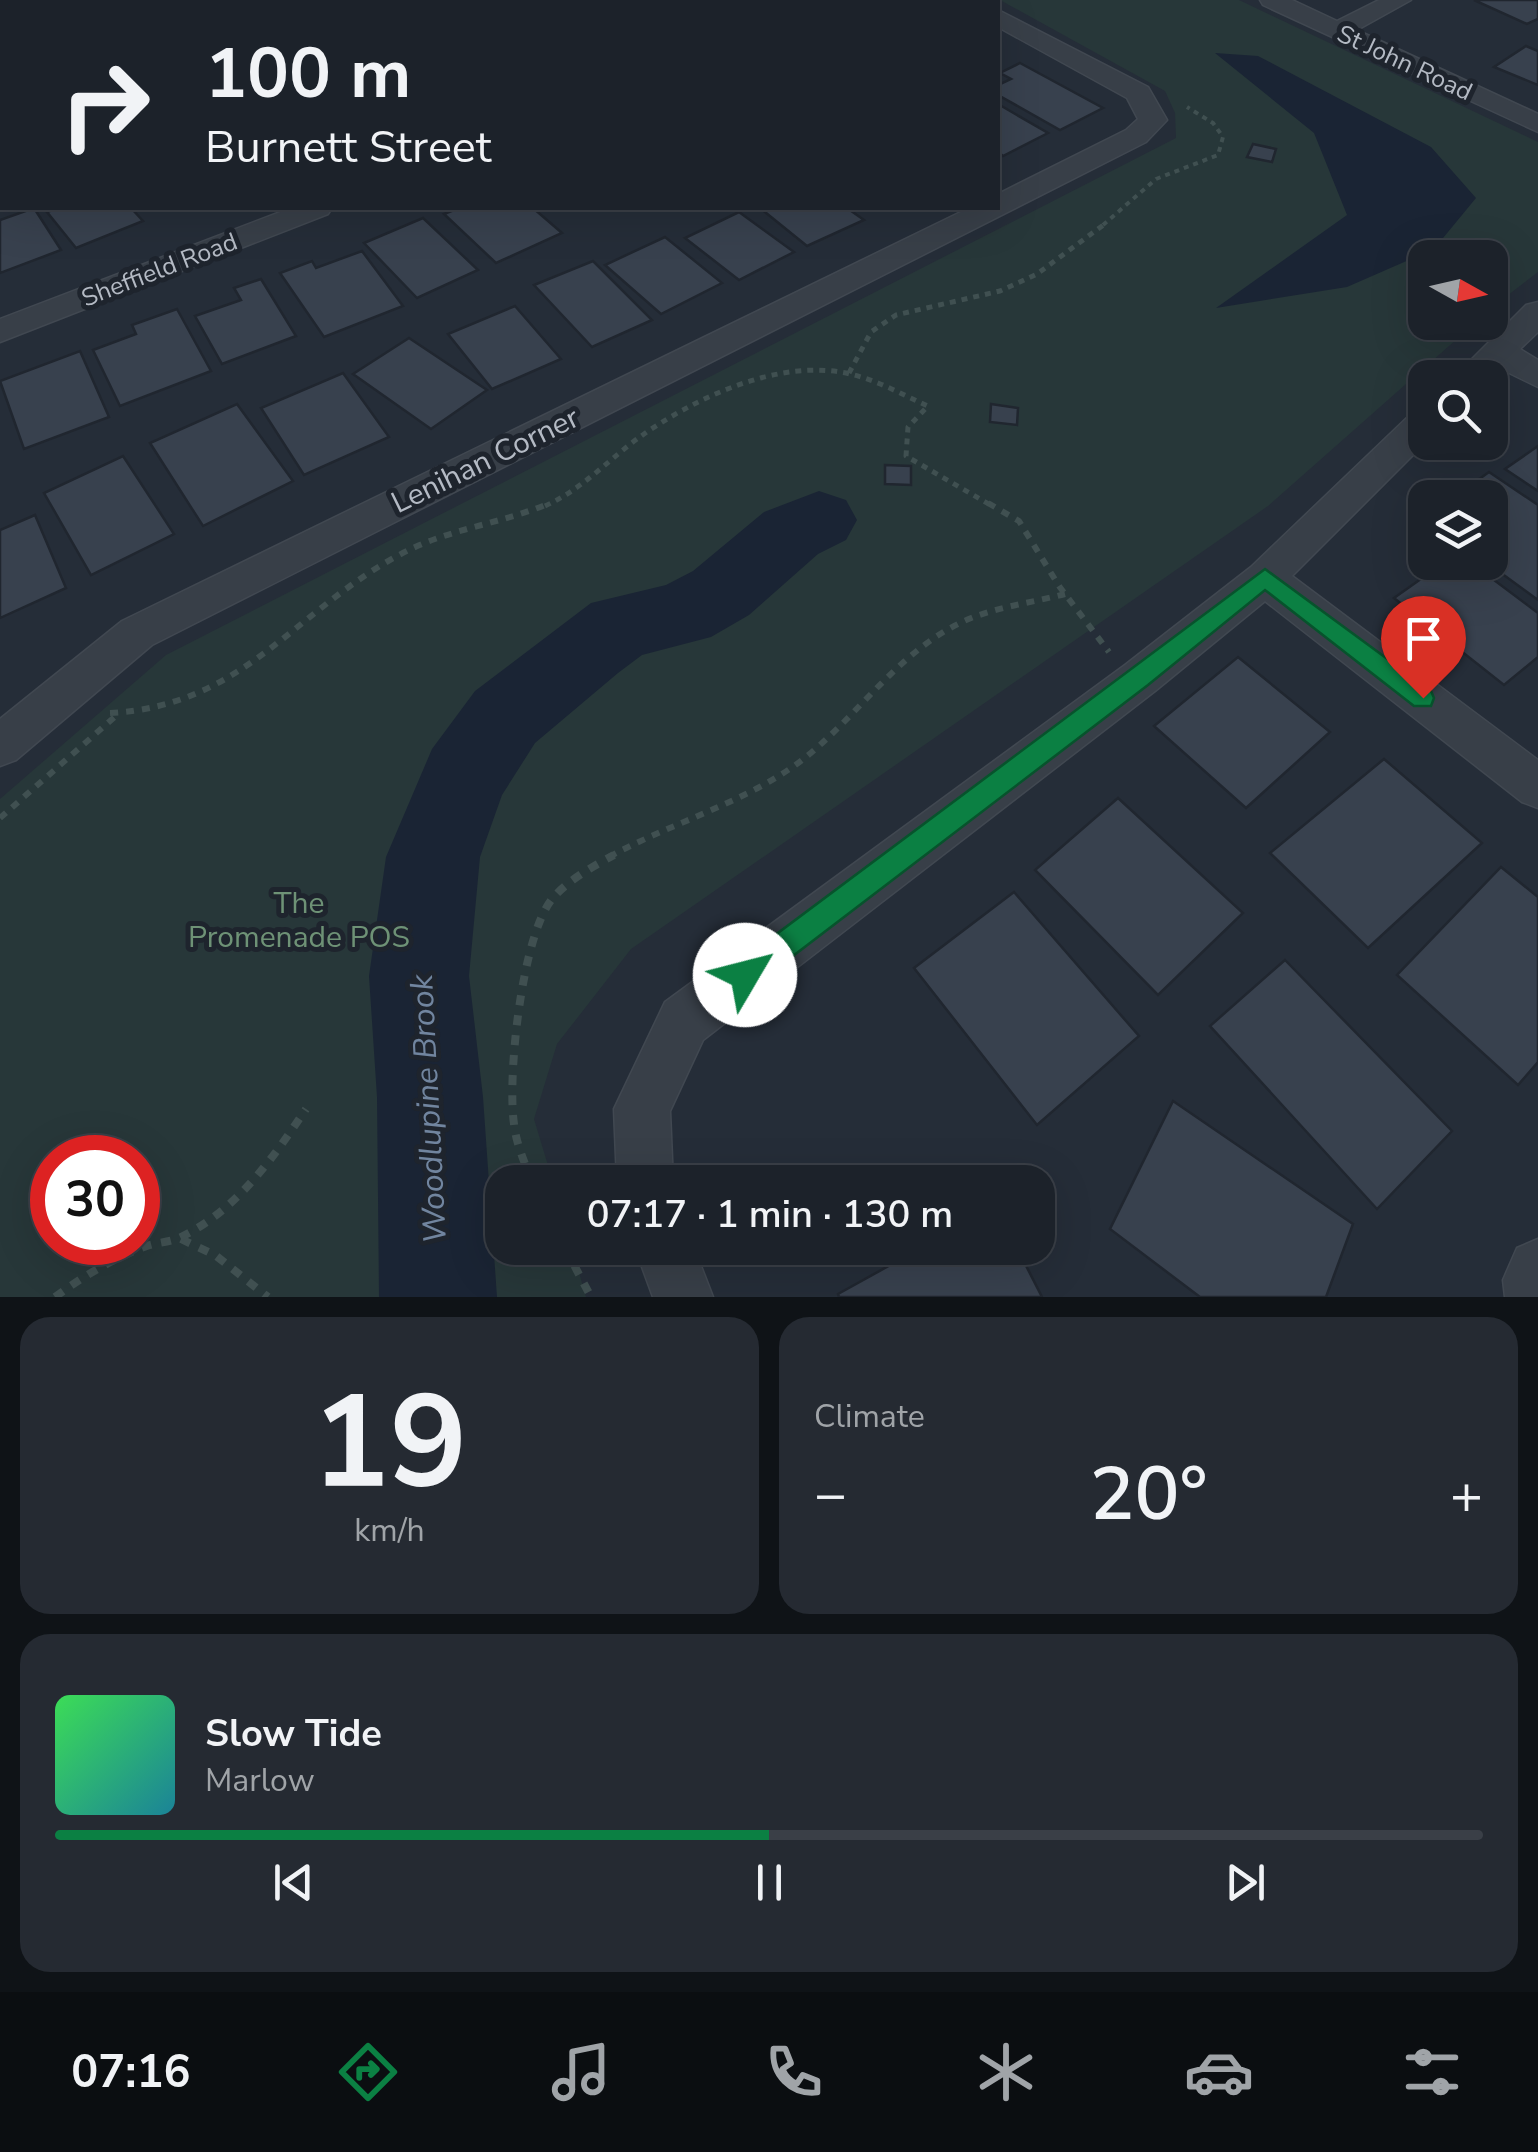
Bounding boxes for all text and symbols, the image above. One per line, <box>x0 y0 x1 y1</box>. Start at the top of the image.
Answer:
street label: St John Road <box>1331 17 1478 109</box>
text: 100 m <box>205 26 411 122</box>
icon: right <box>40 40 170 170</box>
text: Burnett Street <box>205 117 492 178</box>
street label: Sheffield Road <box>76 225 242 315</box>
north arrow <box>1408 240 1508 340</box>
map controls <box>1408 240 1508 580</box>
button: search <box>1408 360 1508 460</box>
street label: Lenihan Corner <box>385 397 586 524</box>
button: layers <box>1408 480 1508 580</box>
pin <box>1381 596 1466 699</box>
icon: arrive <box>1396 611 1451 666</box>
park label: The Promenade POS <box>188 883 410 958</box>
position arrow <box>693 923 797 1027</box>
water label: Woodlupine Brook <box>400 973 457 1244</box>
speed limit sign: 30 <box>30 1135 160 1265</box>
text: 07:17 · 1 min · 130 m <box>587 1189 953 1240</box>
text: 19 <box>311 1355 468 1532</box>
text: Climate <box>814 1395 925 1438</box>
text: 20° <box>1089 1443 1208 1545</box>
text: − <box>814 1457 847 1532</box>
text: + <box>1450 1457 1483 1532</box>
text: km/h <box>354 1509 425 1552</box>
text: Slow Tide <box>205 1708 382 1759</box>
text: Marlow <box>205 1759 315 1802</box>
icon: previous <box>266 1855 321 1910</box>
icon: pause <box>742 1855 797 1910</box>
icon: next <box>1218 1855 1273 1910</box>
icon: directions <box>333 2037 403 2107</box>
icon: music <box>546 2037 616 2107</box>
icon: phone <box>759 2037 829 2107</box>
icon: climate <box>971 2037 1041 2107</box>
icon: car <box>1184 2037 1254 2107</box>
icon: filters <box>1397 2037 1467 2107</box>
text: 07:16 <box>71 2042 191 2103</box>

